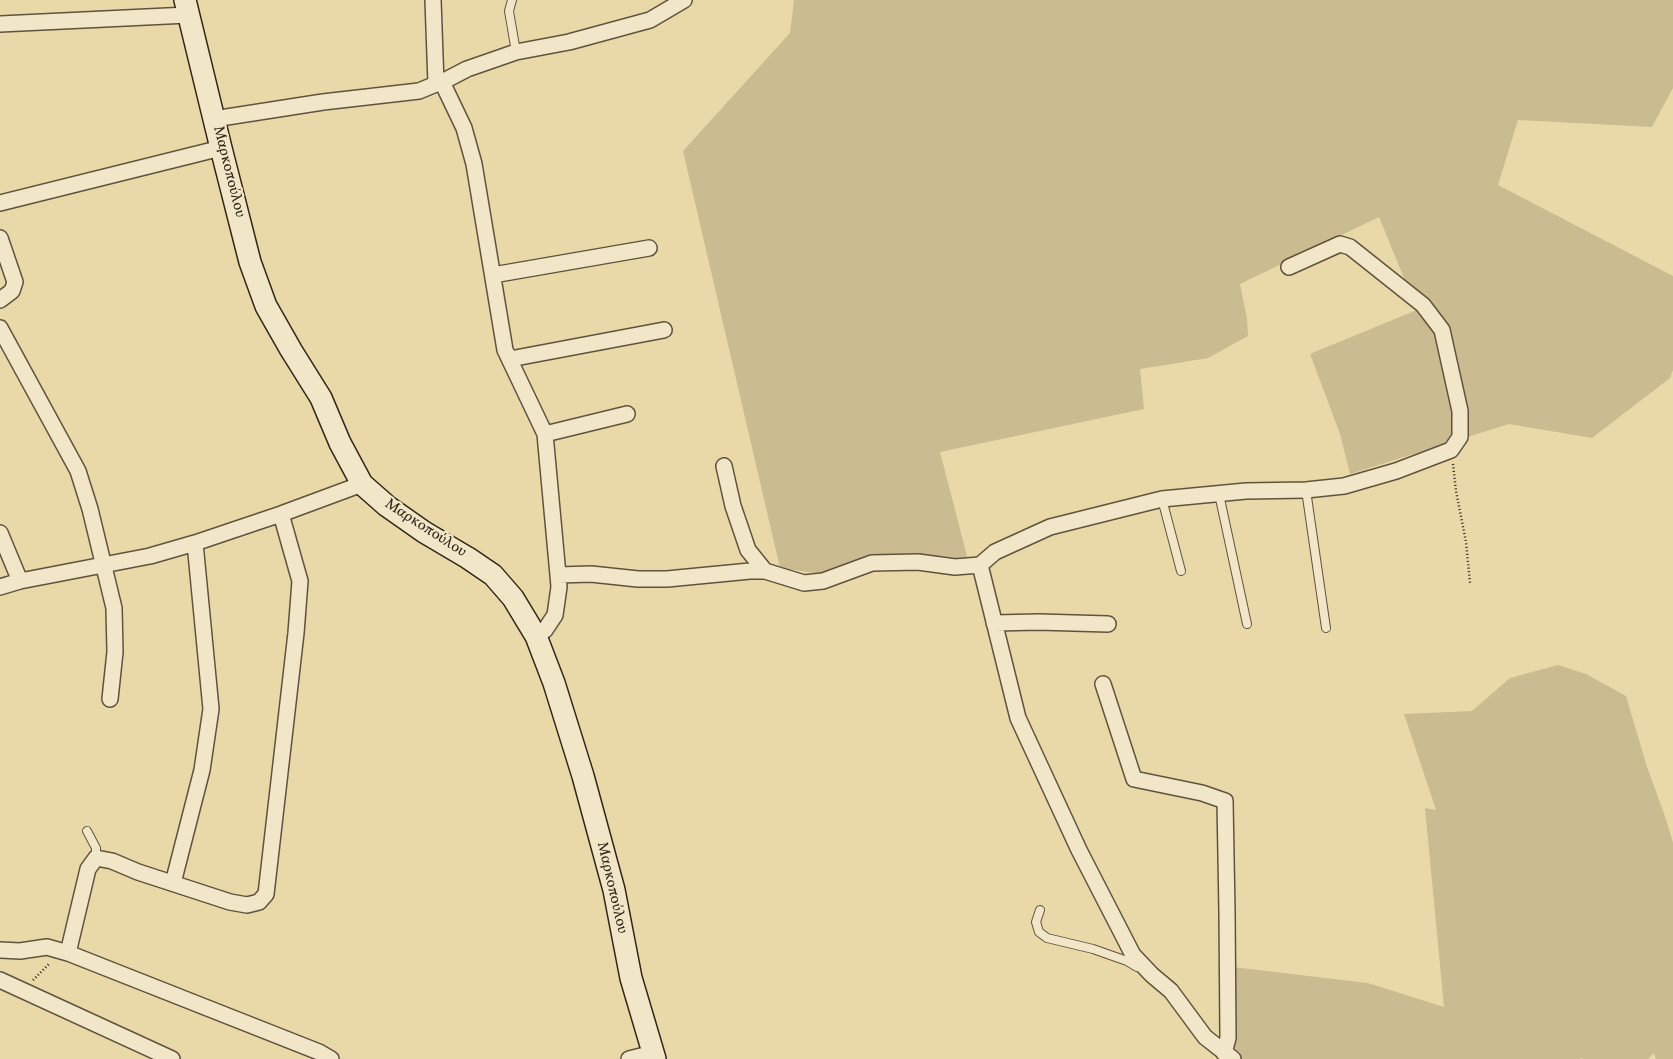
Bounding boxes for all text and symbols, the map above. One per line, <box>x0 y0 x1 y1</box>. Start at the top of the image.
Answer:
street label: Μαρκοπούλου <box>208 125 248 219</box>
street label: Μαρκοπούλου <box>381 496 469 562</box>
street label: Μαρκοπούλου <box>592 840 630 936</box>

